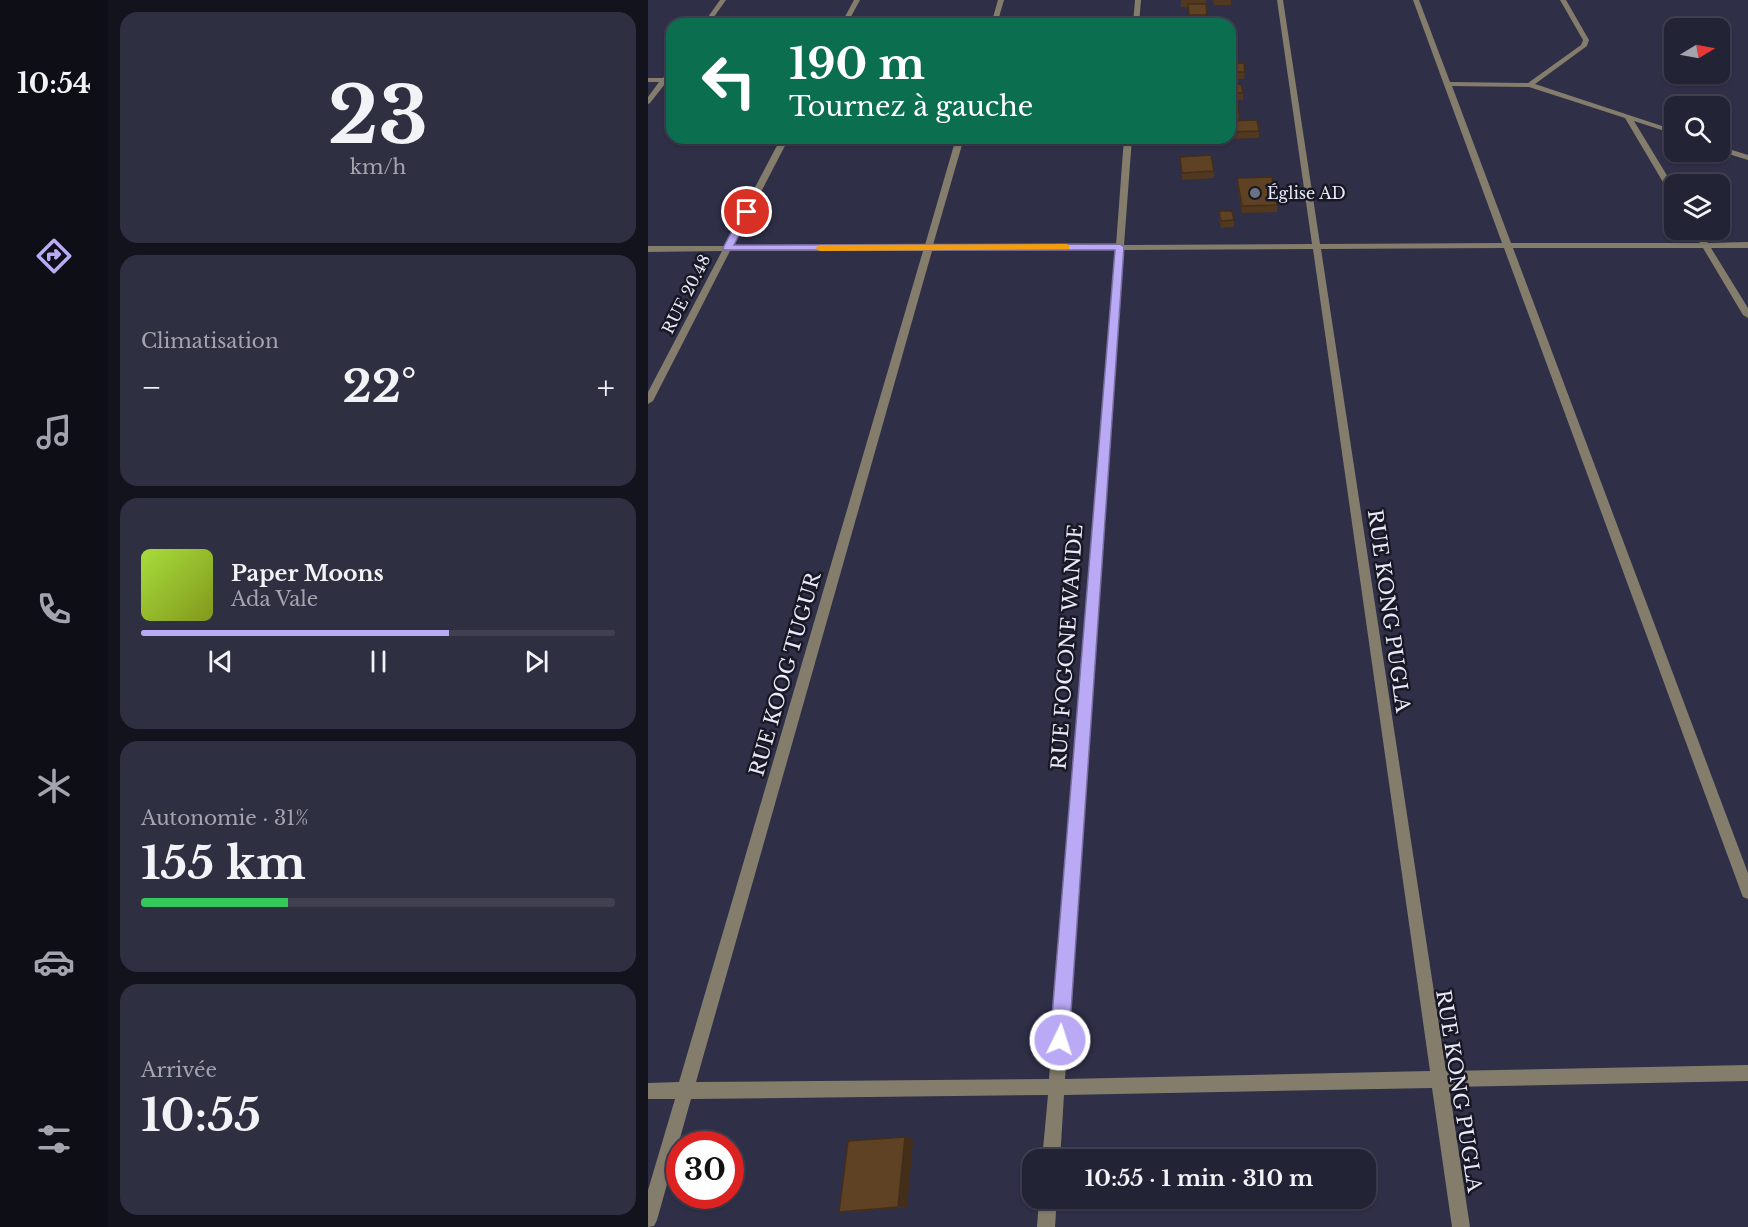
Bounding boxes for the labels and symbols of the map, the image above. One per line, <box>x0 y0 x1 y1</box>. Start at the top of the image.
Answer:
north arrow <box>1664 18 1730 84</box>
place label: Église AD <box>1267 183 1346 203</box>
pin <box>721 186 772 237</box>
marker: Église AD <box>1248 186 1262 200</box>
street label: RUE 20.48 <box>657 251 715 337</box>
street label: RUE KONG PUGLA <box>1363 508 1415 715</box>
street label: RUE FOGONE WANDE <box>1046 523 1088 771</box>
street label: RUE KOOG TUGUR <box>744 568 826 779</box>
street label: RUE KONG PUGLA <box>1431 988 1487 1195</box>
position arrow <box>1028 1008 1092 1072</box>
speed limit sign: 30 <box>666 1131 744 1209</box>

